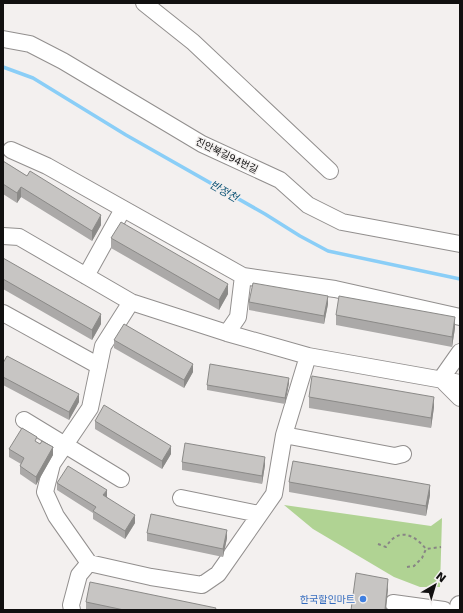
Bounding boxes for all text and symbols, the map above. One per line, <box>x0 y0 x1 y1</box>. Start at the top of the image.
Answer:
street label: 진안북길94번길 <box>194 136 260 175</box>
water label: 반정천 <box>207 178 242 206</box>
north arrow <box>415 565 455 605</box>
text: N <box>433 570 448 585</box>
place label: 한국할인마트 <box>300 594 355 605</box>
marker: 한국할인마트 <box>358 594 368 604</box>

